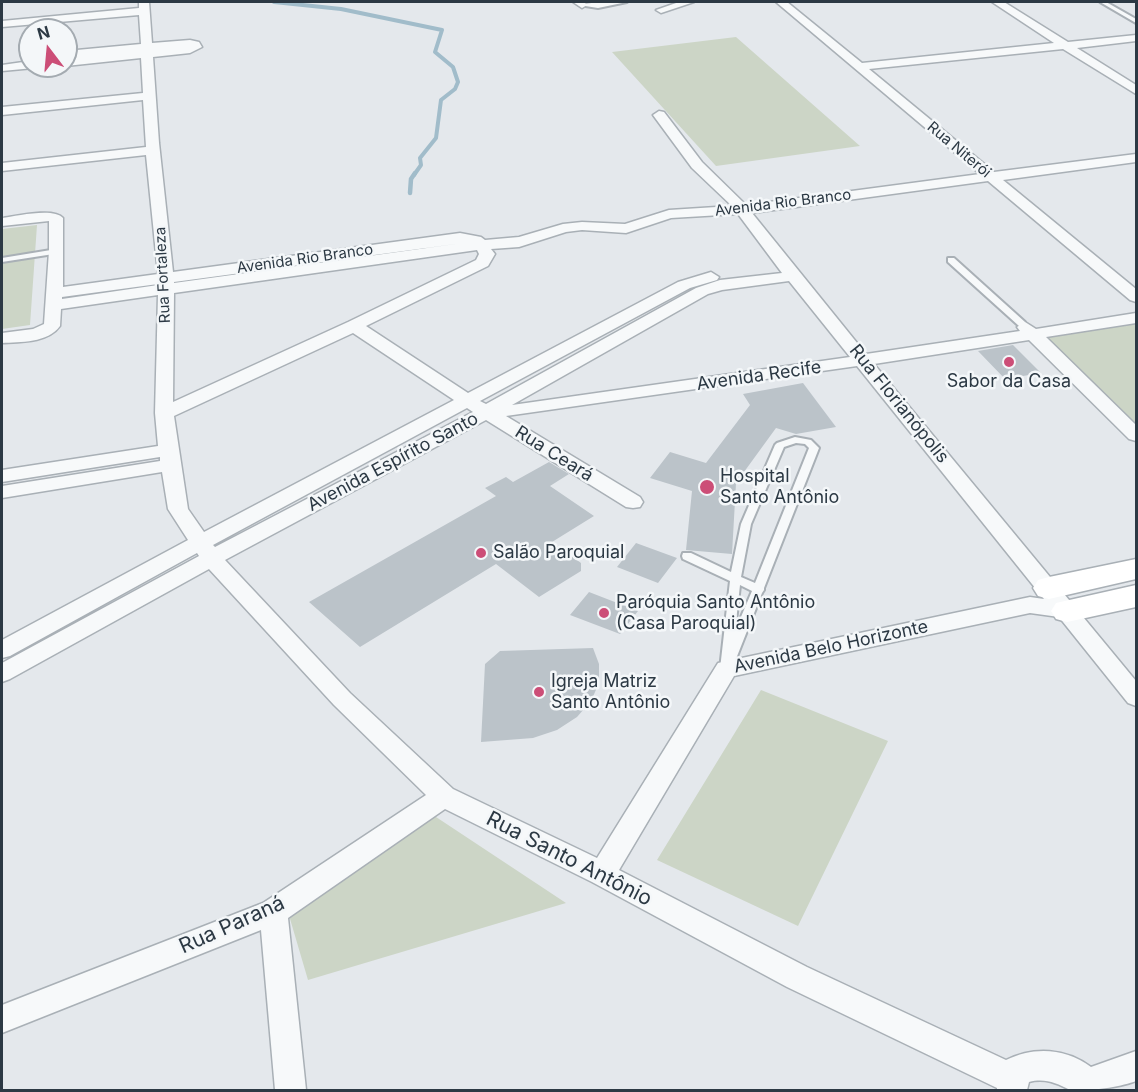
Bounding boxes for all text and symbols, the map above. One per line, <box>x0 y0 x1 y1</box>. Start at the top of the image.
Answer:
north arrow <box>18 18 78 78</box>
text: N <box>35 21 52 44</box>
street label: Rua Niterói <box>923 118 995 182</box>
street label: Avenida Rio Branco <box>714 186 852 220</box>
street label: Rua Fortaleza <box>151 226 175 324</box>
street label: Avenida Rio Branco <box>236 241 374 277</box>
street label: Rua Florianópolis <box>845 340 953 468</box>
marker: Sabor da Casa <box>1002 355 1016 369</box>
street label: Avenida Recife <box>695 357 823 395</box>
place label: Sabor da Casa <box>947 371 1071 393</box>
street label: Avenida Espírito Santo <box>304 408 482 516</box>
street label: Rua Ceará <box>511 421 597 487</box>
place label: Hospital Santo Antônio <box>720 466 839 508</box>
marker: Hospital Santo Antônio <box>698 478 716 496</box>
place label: Salão Paroquial <box>493 542 624 564</box>
marker: Salão Paroquial <box>474 546 488 560</box>
place label: Paróquia Santo Antônio (Casa Paroquial) <box>616 592 815 634</box>
marker: Paróquia Santo Antônio (Casa Paroquial) <box>597 606 611 620</box>
street label: Avenida Belo Horizonte <box>732 616 930 678</box>
place label: Igreja Matriz Santo Antônio <box>551 671 670 714</box>
marker: Igreja Matriz Santo Antônio <box>532 685 546 699</box>
street label: Rua Santo Antônio <box>482 806 656 912</box>
street label: Rua Paraná <box>175 891 289 959</box>

